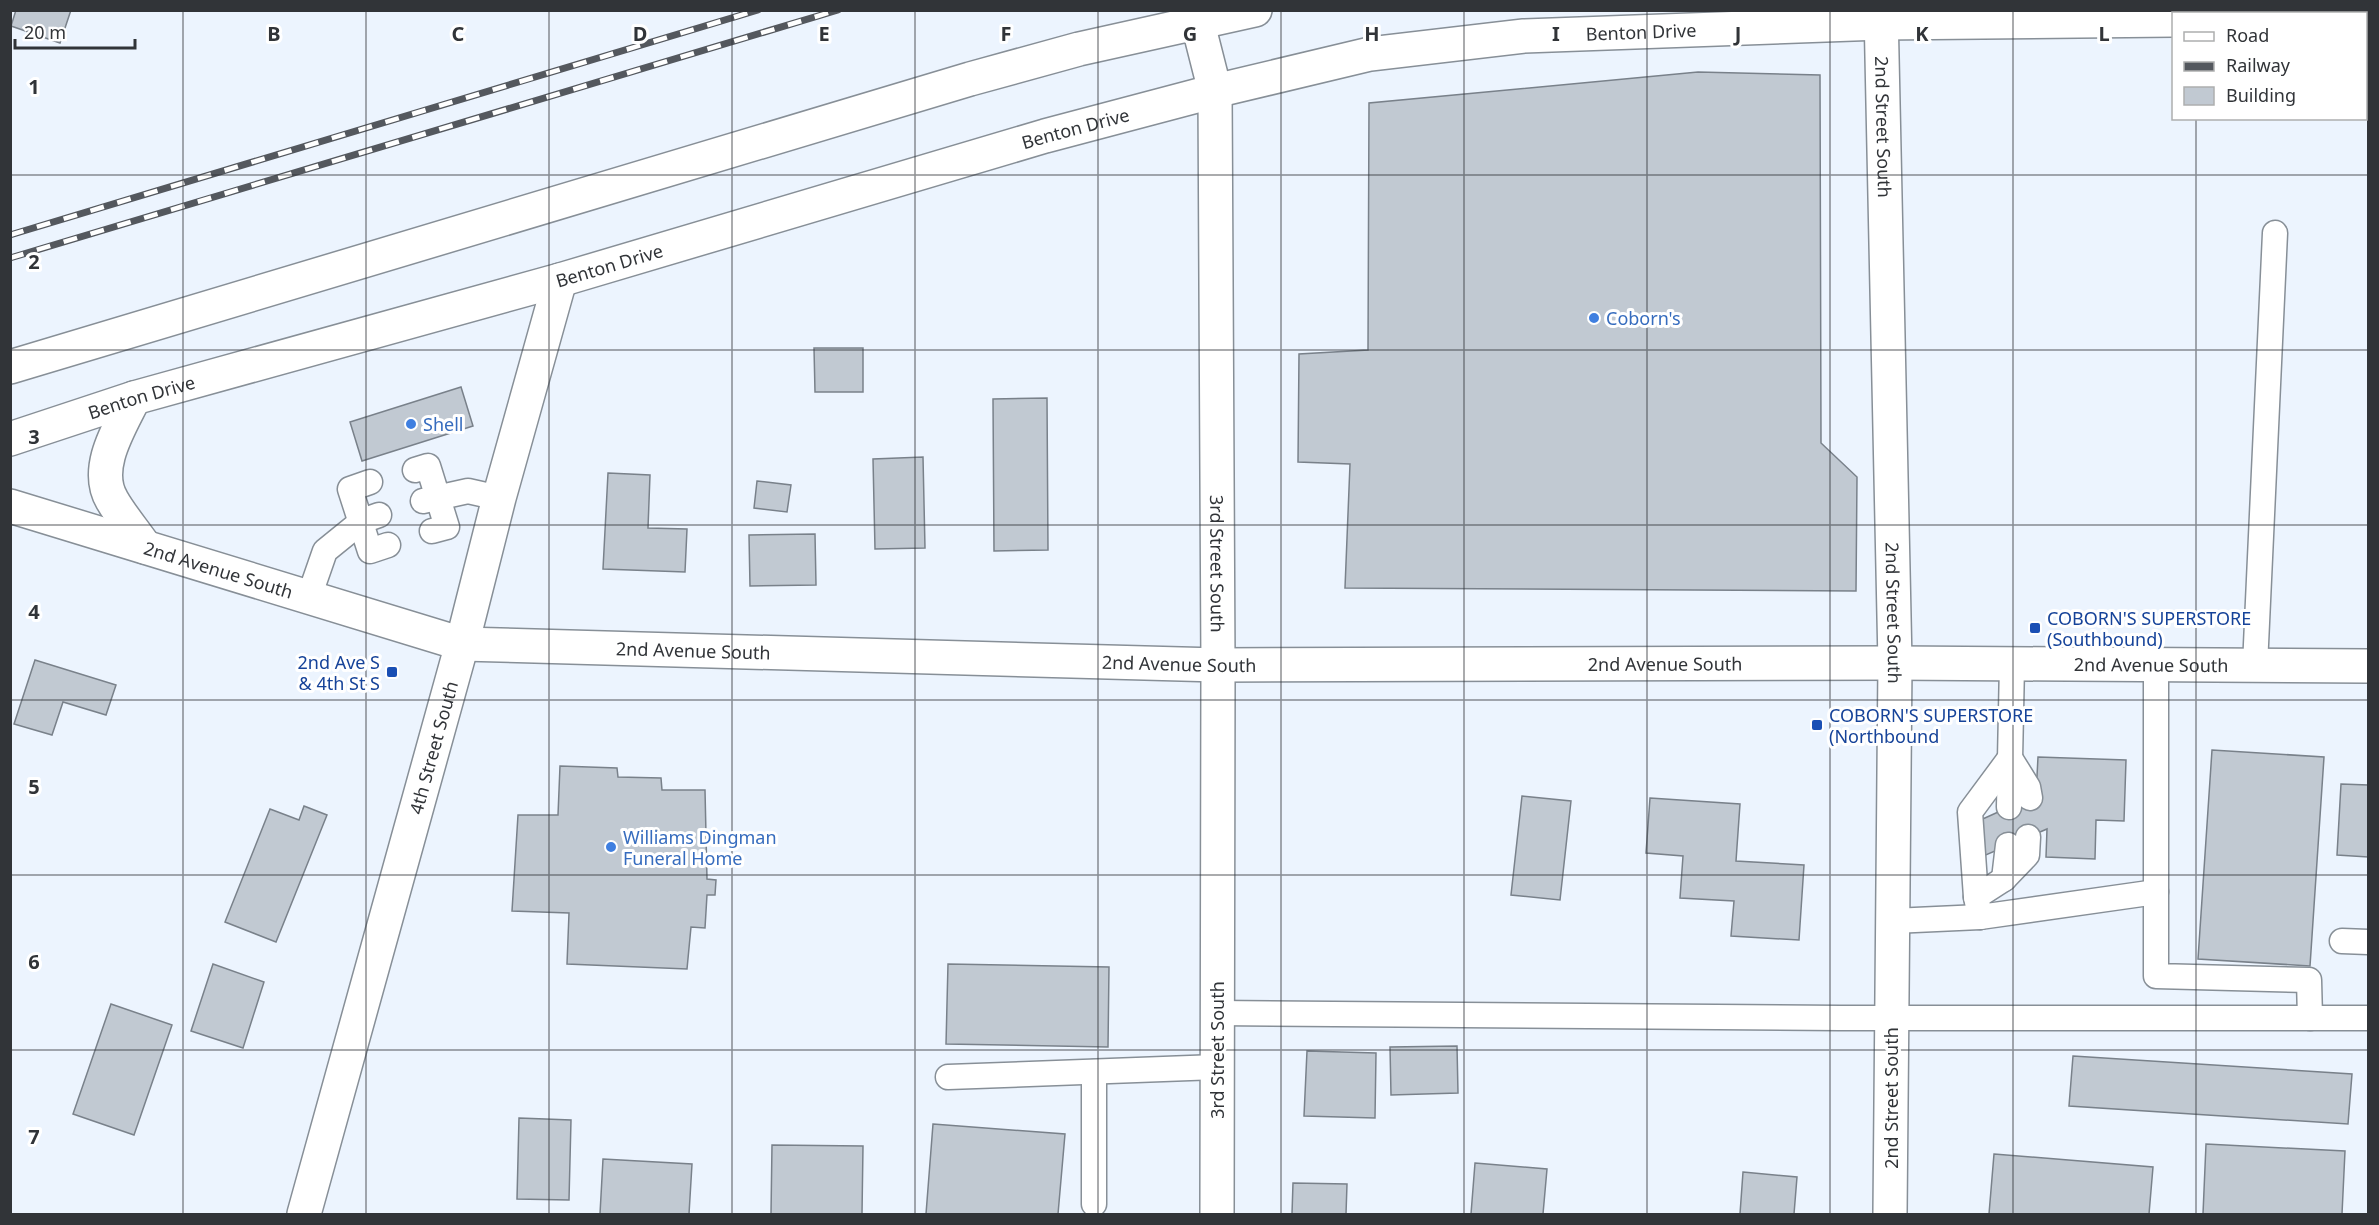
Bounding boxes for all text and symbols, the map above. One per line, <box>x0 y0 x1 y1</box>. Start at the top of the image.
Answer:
scale bar <box>15 12 135 50</box>
legend <box>2172 12 2367 120</box>
street label: Benton Drive <box>1585 18 1697 46</box>
text: 20 m <box>24 20 66 44</box>
text: B <box>267 20 281 47</box>
text: C <box>452 20 465 47</box>
text: D <box>633 20 647 47</box>
text: E <box>818 20 830 47</box>
text: F <box>1001 20 1011 47</box>
text: G <box>1183 20 1197 47</box>
text: H <box>1364 20 1380 47</box>
text: I <box>1552 20 1560 47</box>
text: J <box>1733 20 1741 47</box>
text: K <box>1915 20 1929 47</box>
text: L <box>2098 20 2110 47</box>
text: Road <box>2226 23 2269 47</box>
text: Railway <box>2226 53 2291 77</box>
street label: 2nd Street South <box>1870 56 1897 198</box>
text: 1 <box>28 73 40 100</box>
text: Building <box>2226 83 2296 107</box>
street label: Benton Drive <box>1019 102 1132 154</box>
street label: Benton Drive <box>553 238 666 293</box>
text: 2 <box>28 248 40 275</box>
place label: Coborn's <box>1606 306 1681 330</box>
marker: Coborn's <box>1587 311 1601 325</box>
street label: Benton Drive <box>85 370 198 424</box>
place label: Shell <box>423 412 463 436</box>
marker: Shell <box>404 417 418 431</box>
text: 3 <box>28 423 40 450</box>
street label: 3rd Street South <box>1205 495 1230 633</box>
street label: 2nd Avenue South <box>141 536 296 604</box>
street label: 2nd Street South <box>1880 542 1907 684</box>
text: 4 <box>28 598 40 625</box>
place label: COBORN'S SUPERSTORE (Southbound) <box>2047 606 2251 651</box>
marker: COBORN'S SUPERSTORE (Southbound) <box>2028 621 2042 635</box>
street label: 2nd Avenue South <box>616 636 771 665</box>
place label: 2nd Ave S & 4th St S <box>297 650 380 695</box>
street label: 2nd Avenue South <box>1102 650 1256 677</box>
street label: 2nd Avenue South <box>1588 651 1742 676</box>
street label: 2nd Avenue South <box>2074 652 2228 677</box>
marker: 2nd Ave S & 4th St S <box>385 665 399 679</box>
street label: 4th Street South <box>403 678 463 817</box>
place label: COBORN'S SUPERSTORE (Northbound <box>1829 703 2033 748</box>
marker: COBORN'S SUPERSTORE (Northbound <box>1810 718 1824 732</box>
text: 5 <box>28 773 40 800</box>
place label: Williams Dingman Funeral Home <box>623 825 777 870</box>
marker: Williams Dingman Funeral Home <box>604 840 618 854</box>
text: 6 <box>28 948 40 975</box>
street label: 3rd Street South <box>1205 981 1229 1119</box>
street label: 2nd Street South <box>1879 1027 1903 1169</box>
text: 7 <box>28 1123 40 1150</box>

